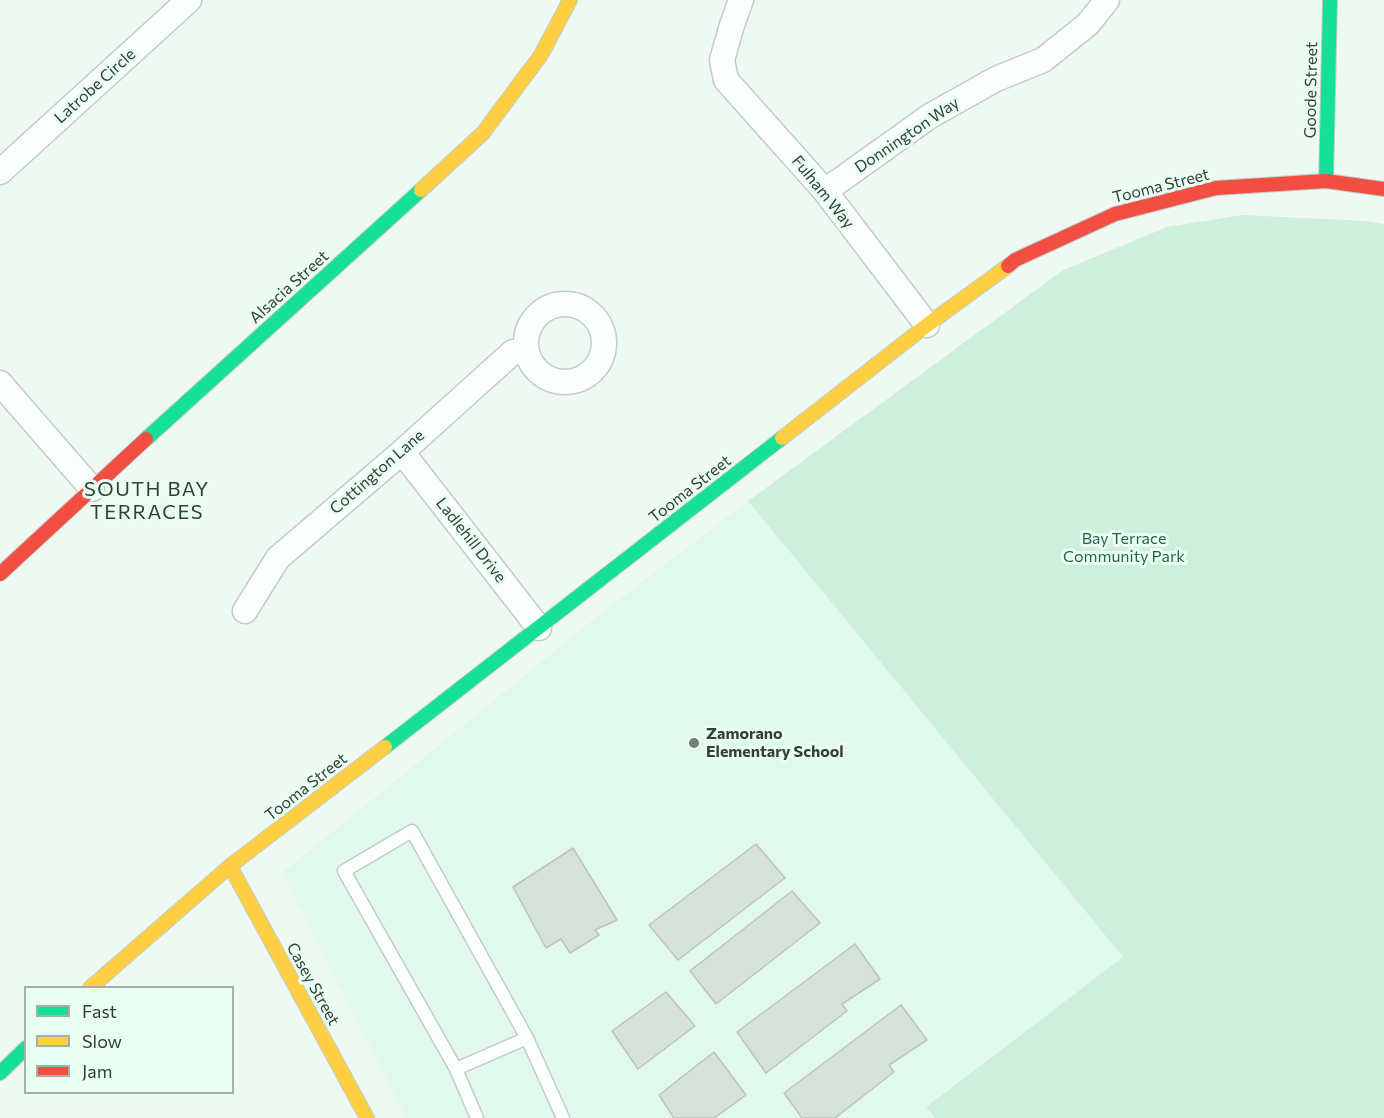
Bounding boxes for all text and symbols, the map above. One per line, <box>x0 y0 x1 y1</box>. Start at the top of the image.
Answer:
street label: Goode Street <box>1301 41 1321 139</box>
street label: Latrobe Circle <box>51 45 139 127</box>
street label: Donnington Way <box>851 93 963 177</box>
street label: Fulham Way <box>788 152 858 232</box>
street label: Tooma Street <box>1111 165 1211 207</box>
street label: Alsacia Street <box>246 247 332 327</box>
street label: Cottington Lane <box>326 426 428 518</box>
street label: Tooma Street <box>645 451 735 527</box>
district label: SOUTH BAY TERRACES <box>84 477 210 524</box>
street label: Ladlehill Drive <box>432 494 510 586</box>
park label: Bay Terrace Community Park <box>1063 529 1185 567</box>
place label: Zamorano Elementary School <box>706 724 844 762</box>
marker: Zamorano Elementary School <box>687 736 701 750</box>
street label: Tooma Street <box>261 749 351 825</box>
street label: Casey Street <box>282 939 344 1029</box>
legend <box>24 986 234 1094</box>
text: Fast <box>82 1000 117 1022</box>
text: Slow <box>82 1030 122 1052</box>
text: Jam <box>82 1060 112 1082</box>

